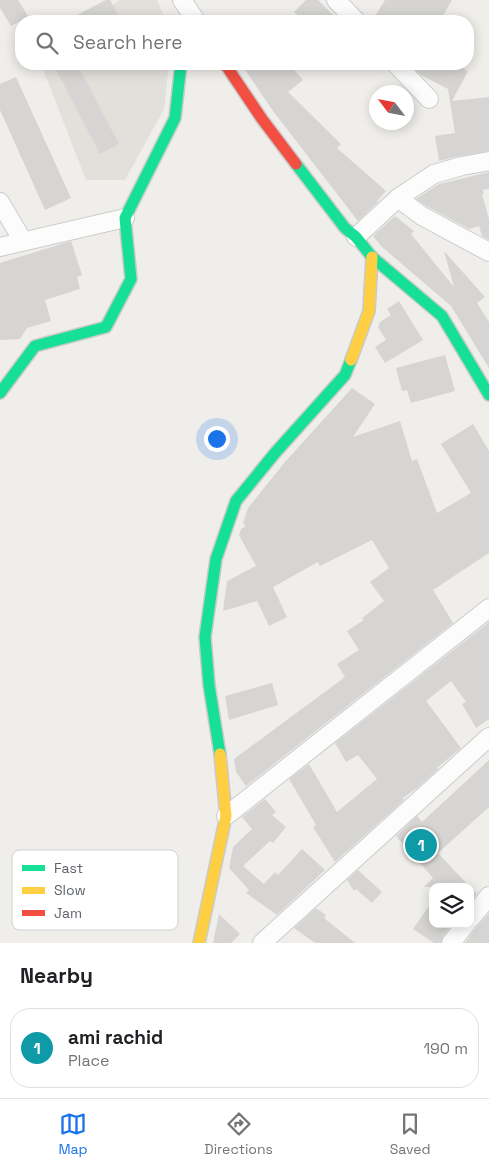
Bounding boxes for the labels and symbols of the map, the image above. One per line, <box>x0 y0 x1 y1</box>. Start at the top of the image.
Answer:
north arrow <box>369 85 414 130</box>
your location <box>204 426 230 452</box>
pin: 1 <box>405 826 437 864</box>
legend <box>12 850 178 930</box>
text: Fast <box>54 859 83 877</box>
text: Slow <box>54 881 86 899</box>
text: Jam <box>54 904 82 922</box>

